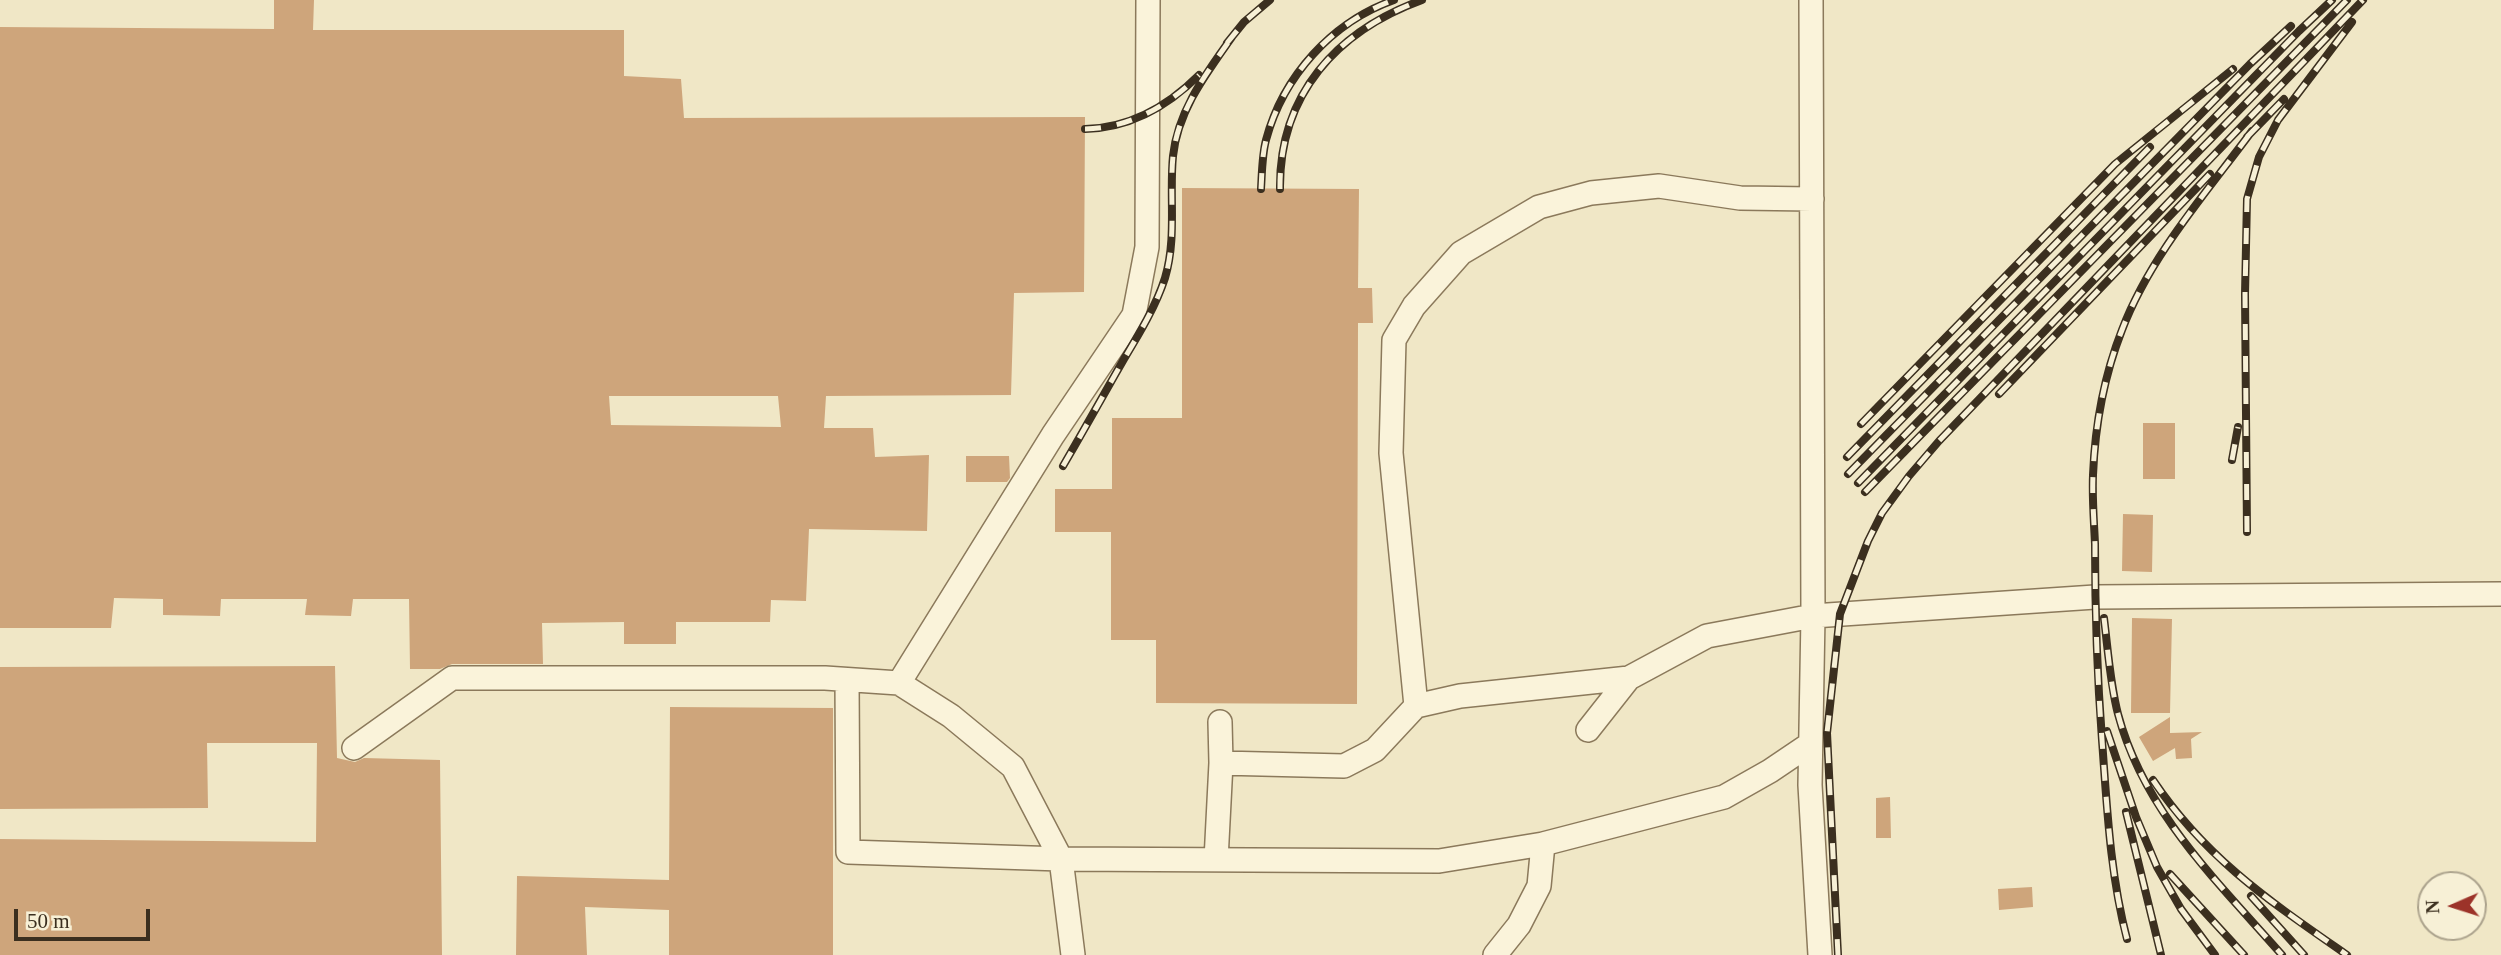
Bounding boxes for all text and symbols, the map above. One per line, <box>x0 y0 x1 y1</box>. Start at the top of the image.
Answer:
north arrow <box>2417 871 2487 941</box>
scale bar <box>18 895 154 939</box>
text: N <box>2422 900 2443 914</box>
text: 50 m <box>27 909 70 933</box>

